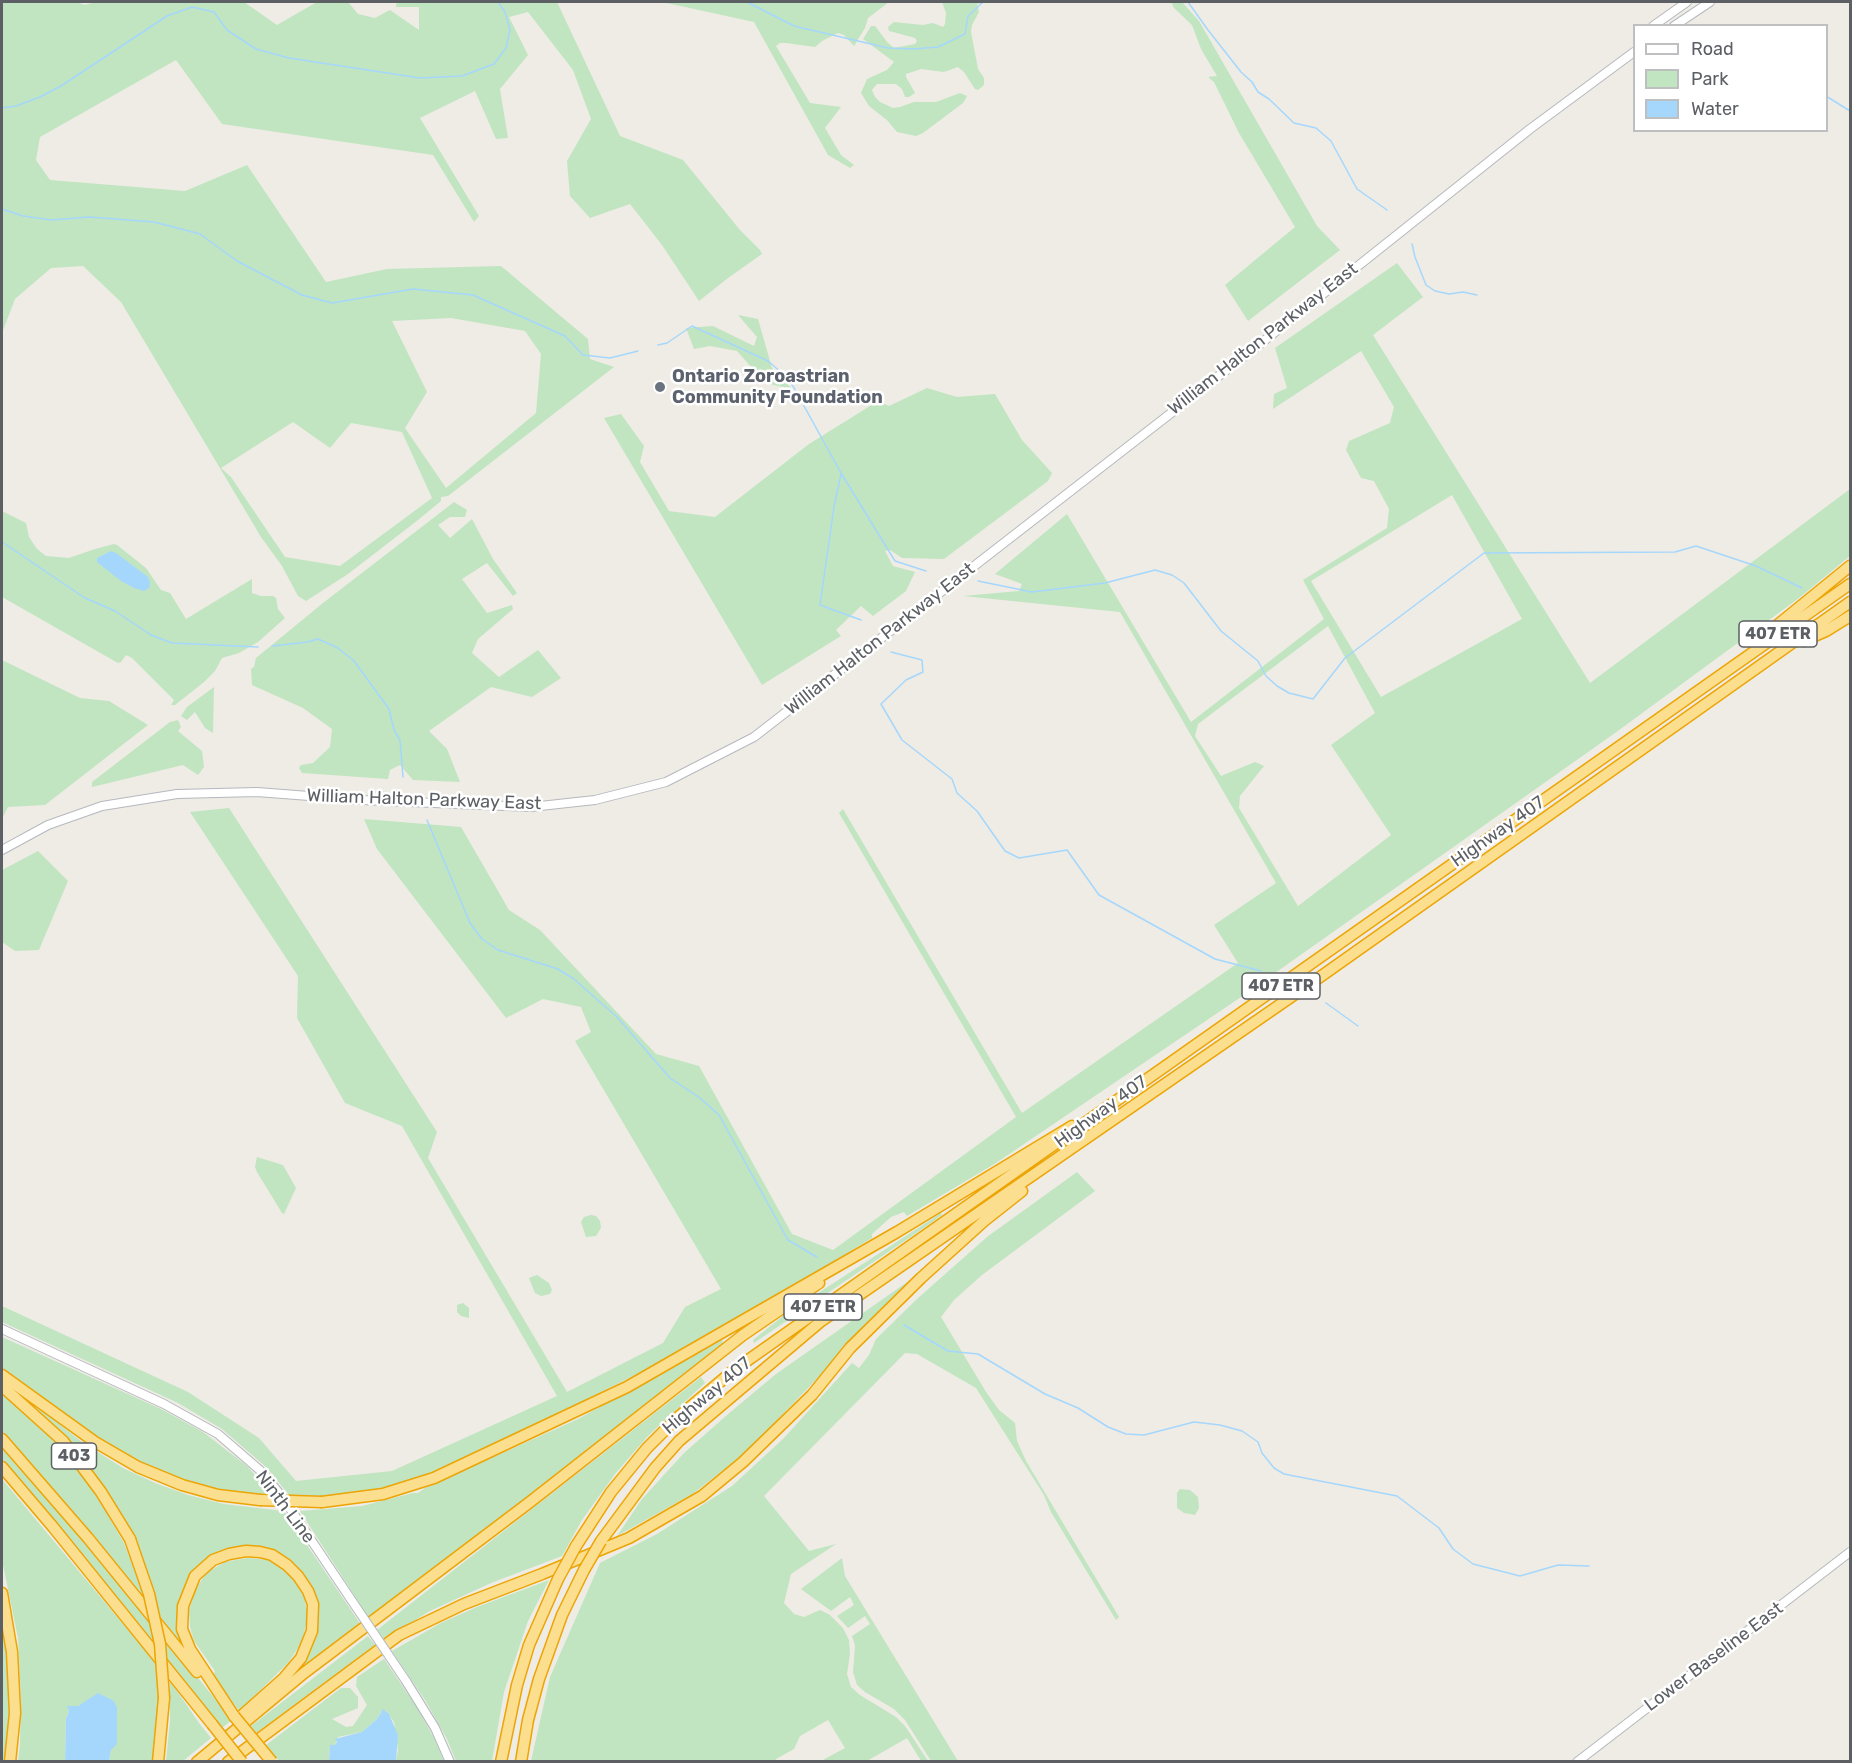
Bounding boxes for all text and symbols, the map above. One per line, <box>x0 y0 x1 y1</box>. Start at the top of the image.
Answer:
legend <box>1633 24 1828 132</box>
text: Road <box>1691 38 1734 60</box>
text: Park <box>1691 68 1728 90</box>
text: Water <box>1691 98 1739 120</box>
street label: William Halton Parkway East <box>1164 258 1362 420</box>
place label: Ontario Zoroastrian Community Foundation <box>672 366 883 409</box>
marker: Ontario Zoroastrian Community Foundation <box>653 380 667 394</box>
street label: William Halton Parkway East <box>781 558 979 720</box>
road number: 407 ETR <box>1739 621 1817 647</box>
street label: William Halton Parkway East <box>306 785 542 815</box>
street label: Highway 407 <box>1447 792 1549 872</box>
road number: 407 ETR <box>1242 973 1320 999</box>
street label: Highway 407 <box>1051 1071 1151 1153</box>
road number: 407 ETR <box>784 1294 862 1320</box>
street label: Highway 407 <box>658 1353 756 1439</box>
road number: 403 <box>52 1443 97 1469</box>
street label: Ninth Line <box>251 1466 319 1548</box>
street label: Lower Baseline East <box>1640 1598 1788 1716</box>

